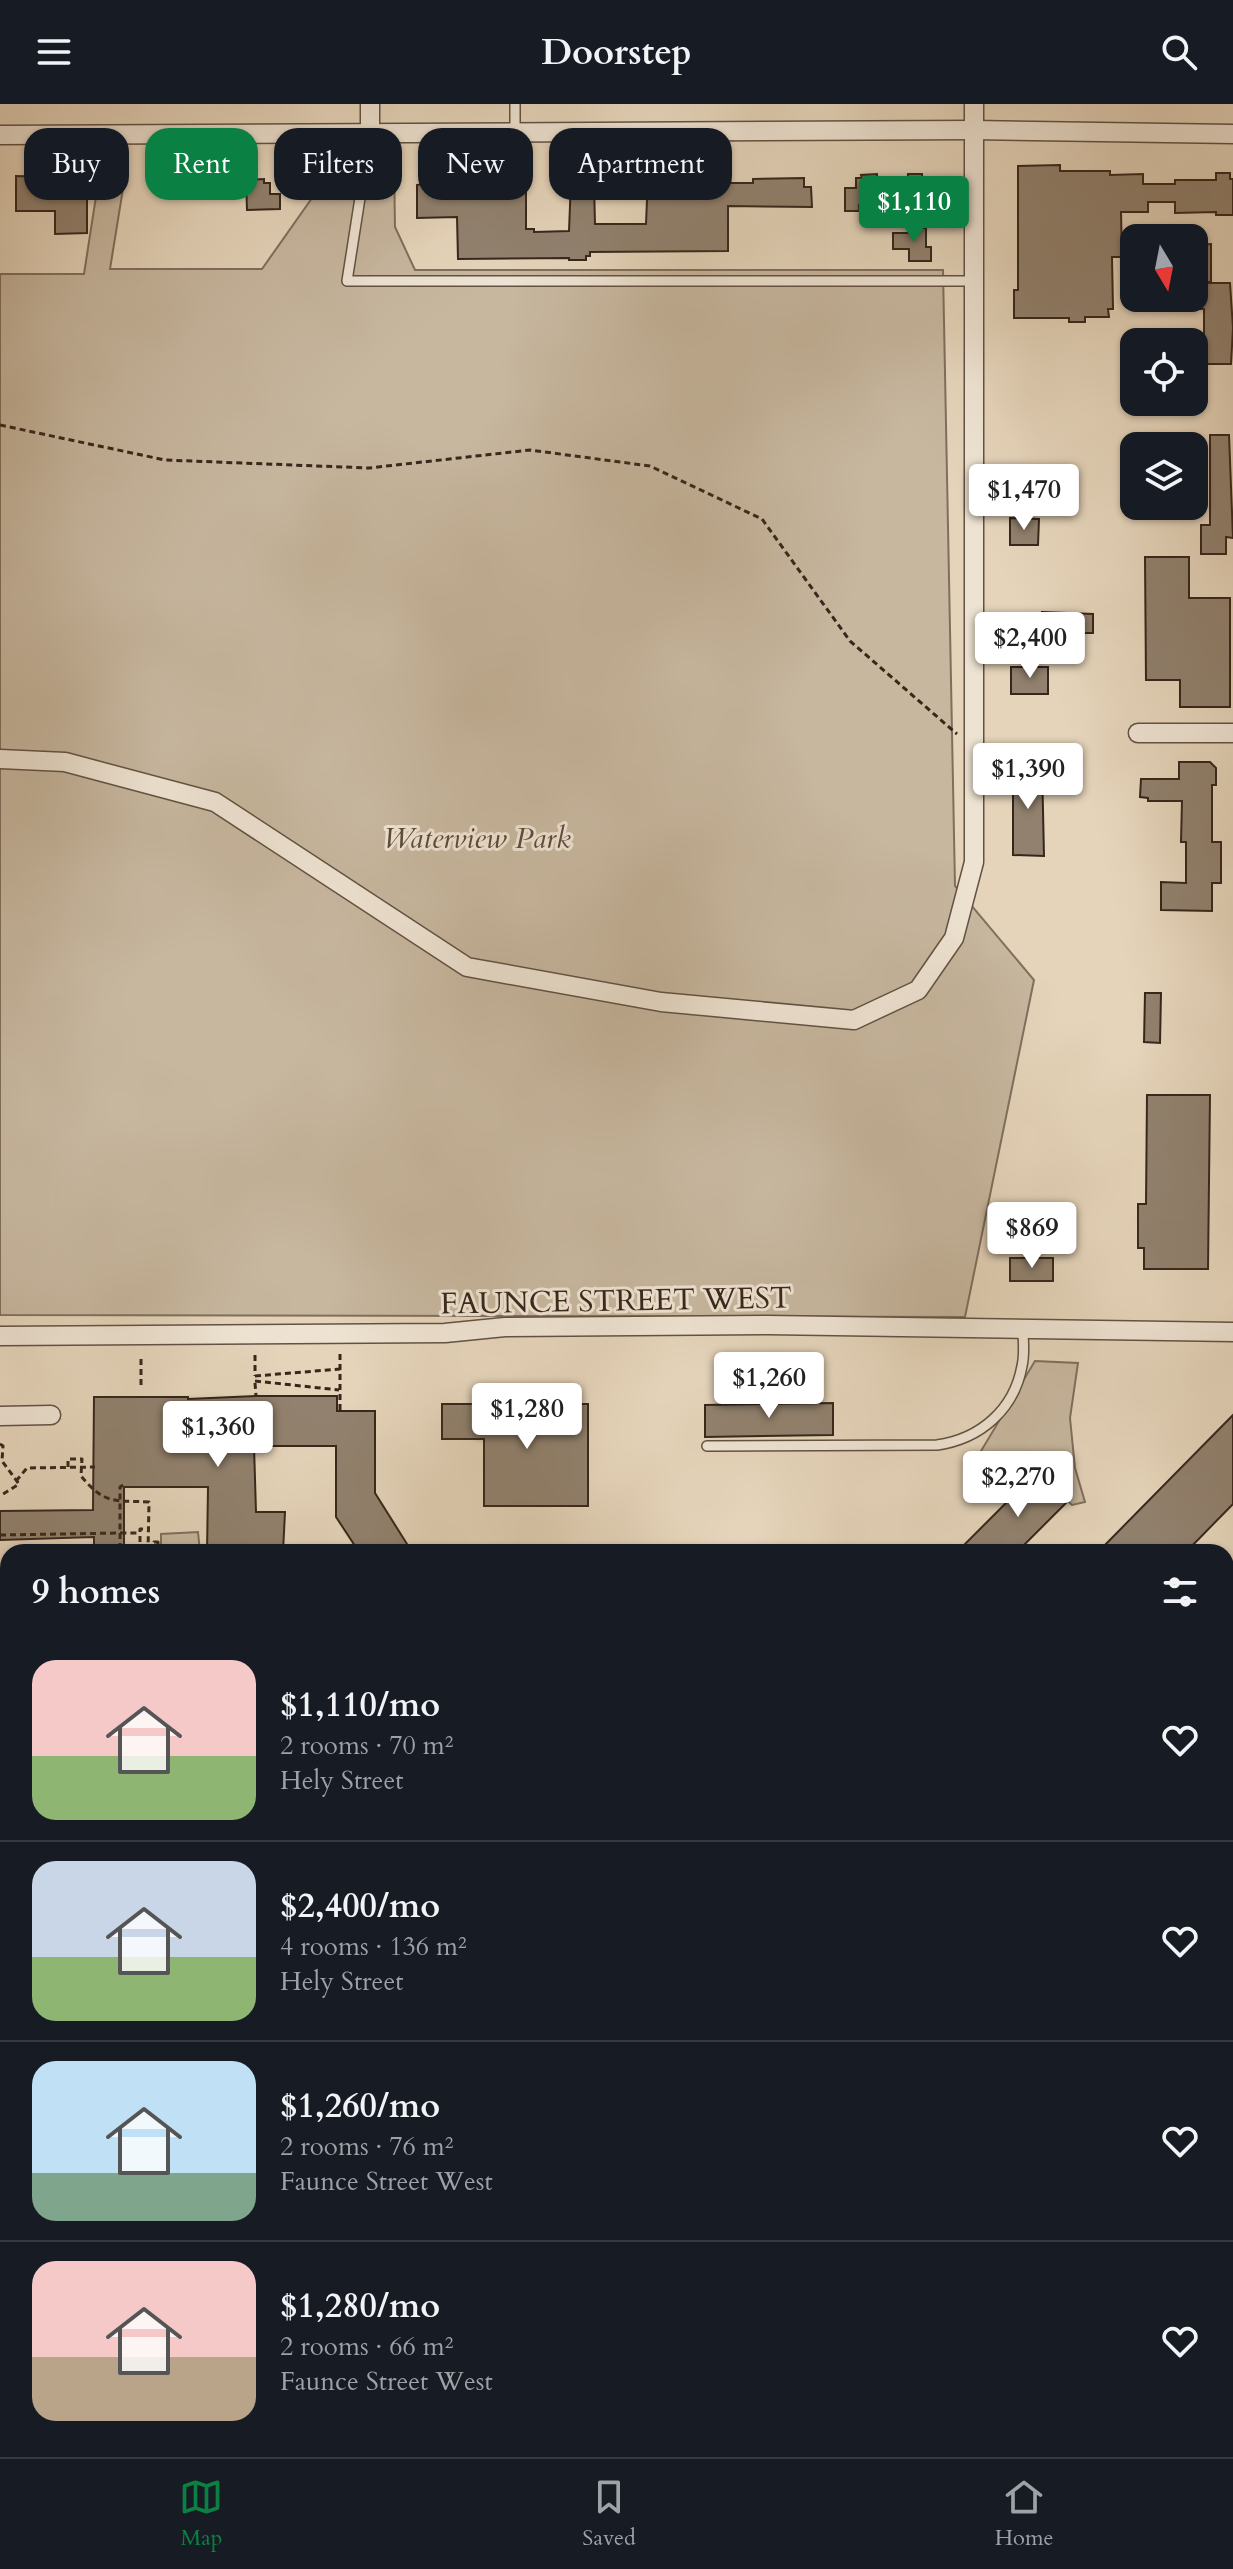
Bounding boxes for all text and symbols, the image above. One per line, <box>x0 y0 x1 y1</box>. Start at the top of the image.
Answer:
text: Doorstep <box>541 28 692 77</box>
icon: menu <box>32 30 76 74</box>
icon: search <box>1157 30 1201 74</box>
chip: Buy <box>24 128 129 200</box>
chip: Rent <box>145 128 258 200</box>
chip: Filters <box>274 128 402 200</box>
chip: New <box>418 128 533 200</box>
chip: Apartment <box>549 128 732 200</box>
pin: $1,110 <box>849 176 979 244</box>
text: $1,110 <box>877 184 951 219</box>
north arrow <box>1120 224 1208 312</box>
map controls <box>1120 224 1208 520</box>
button: locate <box>1120 328 1208 416</box>
button: layers <box>1120 432 1208 520</box>
pin: $1,470 <box>959 464 1089 532</box>
text: $1,470 <box>987 472 1061 507</box>
pin: $2,400 <box>965 612 1095 680</box>
text: $2,400 <box>993 620 1067 655</box>
pin: $1,390 <box>963 743 1093 811</box>
text: $1,390 <box>991 751 1065 786</box>
park label: Waterview Park <box>383 818 571 859</box>
pin: $869 <box>985 1202 1079 1270</box>
text: $869 <box>1005 1210 1059 1245</box>
street label: FAUNCE STREET WEST <box>440 1277 792 1325</box>
pin: $1,260 <box>704 1352 834 1420</box>
text: $1,260 <box>732 1360 806 1395</box>
pin: $1,280 <box>462 1383 592 1451</box>
text: $1,280 <box>490 1391 564 1426</box>
pin: $1,360 <box>153 1401 283 1469</box>
text: $1,360 <box>181 1409 255 1444</box>
pin: $2,270 <box>953 1451 1083 1519</box>
text: $2,270 <box>981 1459 1055 1494</box>
text: 9 homes <box>32 1569 160 1615</box>
icon: filters <box>1158 1570 1202 1614</box>
text: $1,110/mo <box>280 1682 440 1728</box>
icon: home <box>96 1692 192 1788</box>
icon: heart <box>1158 1718 1202 1762</box>
text: 2 rooms · 70 m² <box>280 1728 453 1763</box>
text: Hely Street <box>280 1763 403 1798</box>
text: $2,400/mo <box>280 1883 440 1929</box>
icon: home <box>96 1893 192 1989</box>
icon: heart <box>1158 1919 1202 1963</box>
text: 4 rooms · 136 m² <box>280 1929 467 1964</box>
text: Hely Street <box>280 1964 403 1999</box>
text: $1,260/mo <box>280 2083 440 2129</box>
icon: home <box>96 2093 192 2189</box>
icon: heart <box>1158 2119 1202 2163</box>
text: 2 rooms · 76 m² <box>280 2129 453 2164</box>
text: Faunce Street West <box>280 2164 493 2199</box>
text: $1,280/mo <box>280 2283 440 2329</box>
icon: home <box>96 2293 192 2389</box>
icon: heart <box>1158 2319 1202 2363</box>
text: 2 rooms · 66 m² <box>280 2329 453 2364</box>
text: Faunce Street West <box>280 2364 493 2399</box>
tab: Map <box>179 2475 223 2553</box>
tab: Saved <box>582 2475 636 2553</box>
tab: Home <box>995 2475 1054 2553</box>

